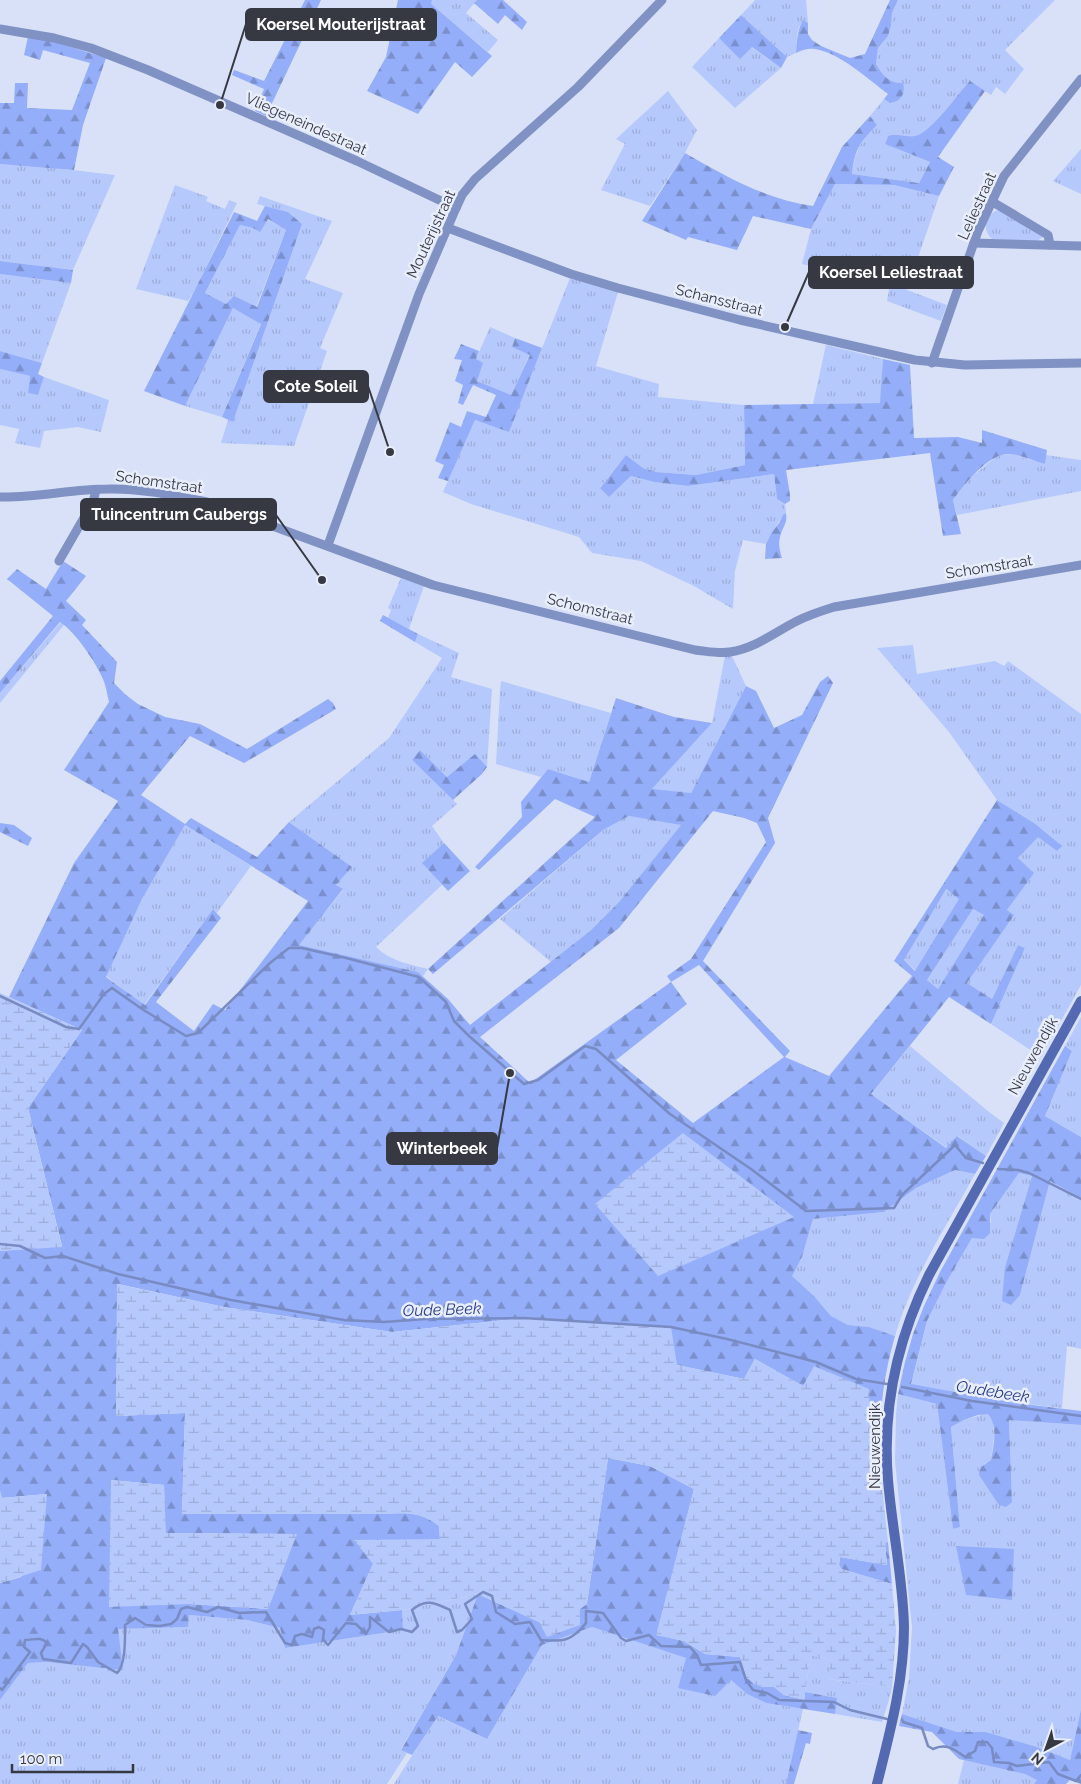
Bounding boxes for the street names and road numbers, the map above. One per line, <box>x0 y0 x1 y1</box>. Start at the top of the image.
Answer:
street label: Vliegeneindestraat <box>243 89 369 159</box>
street label: Leliestraat <box>954 169 1000 243</box>
street label: Mouterijstraat <box>403 187 459 281</box>
street label: Schansstraat <box>674 280 764 320</box>
street label: Schomstraat <box>114 467 204 497</box>
street label: Schomstraat <box>944 551 1034 583</box>
street label: Schomstraat <box>545 590 635 628</box>
street label: Nieuwendijk <box>1004 1014 1062 1098</box>
street label: Nieuwendijk <box>866 1403 884 1489</box>

